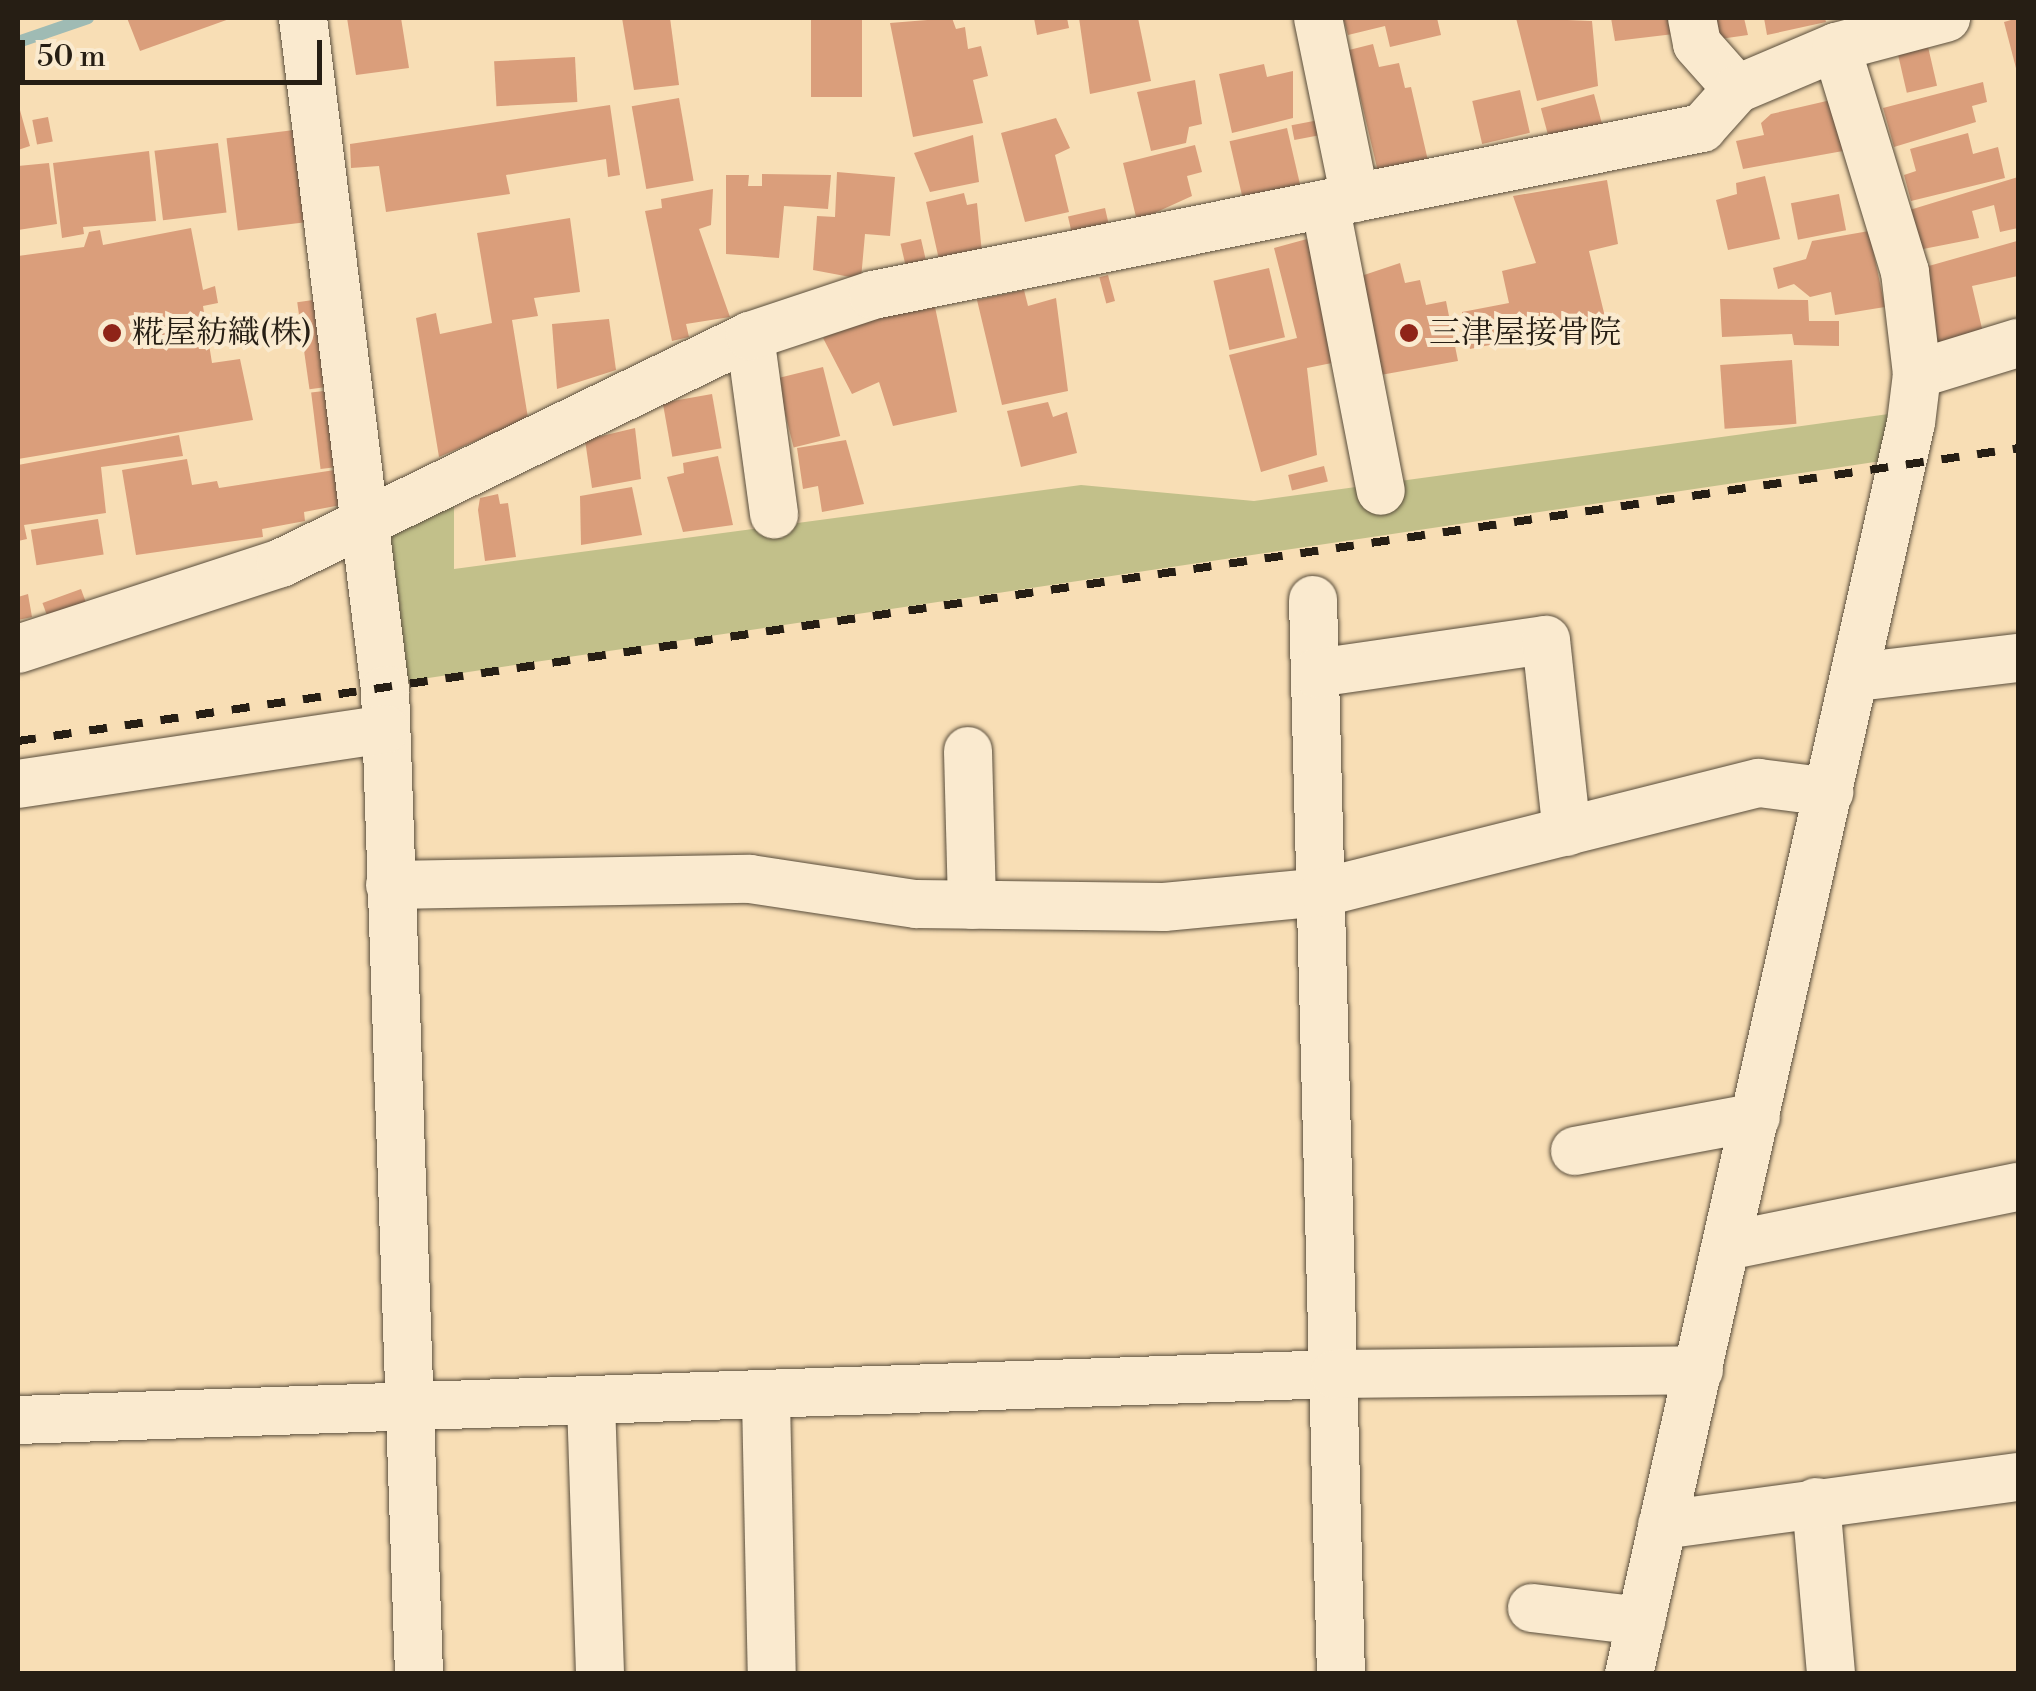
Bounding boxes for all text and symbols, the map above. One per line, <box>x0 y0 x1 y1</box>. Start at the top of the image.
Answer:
scale bar <box>25 20 328 82</box>
text: 50 m <box>37 38 106 76</box>
place label: 糀屋紡織(株) <box>132 314 312 352</box>
place label: 三津屋接骨院 <box>1429 314 1621 352</box>
marker: 糀屋紡織(株) <box>101 322 123 344</box>
marker: 三津屋接骨院 <box>1398 322 1420 344</box>

